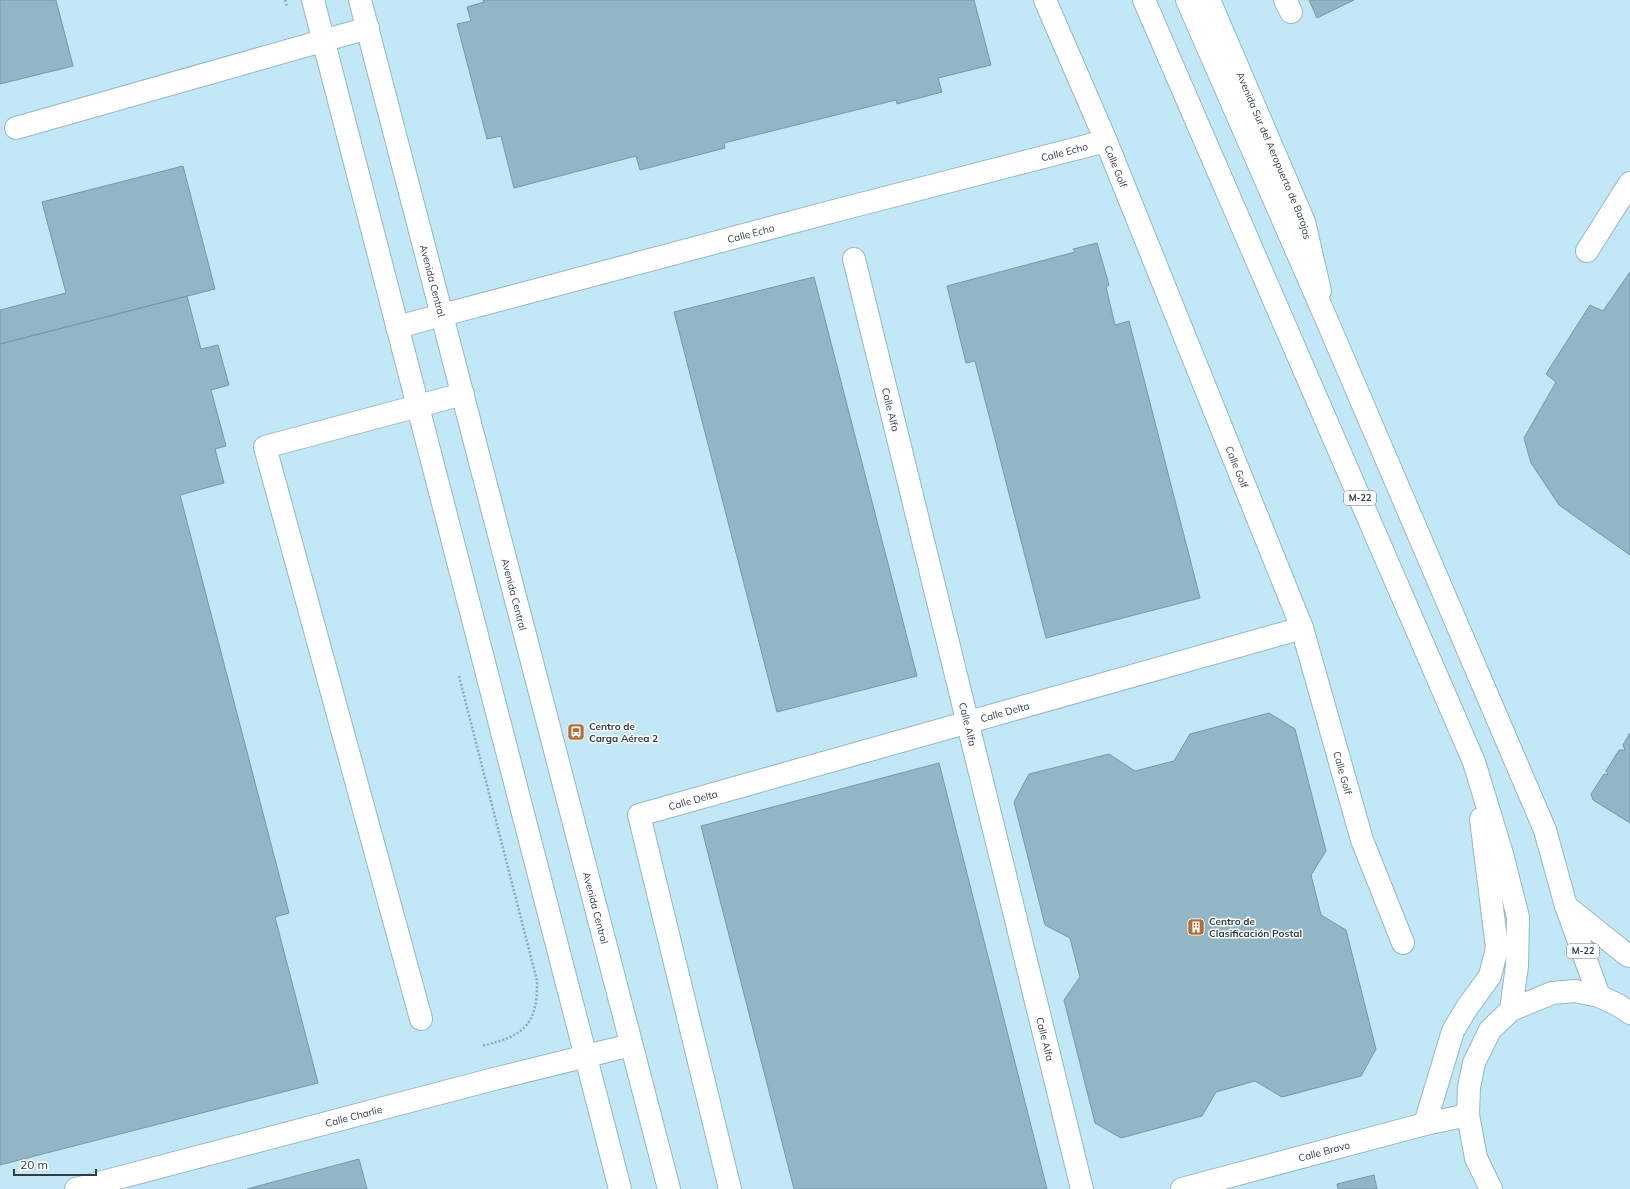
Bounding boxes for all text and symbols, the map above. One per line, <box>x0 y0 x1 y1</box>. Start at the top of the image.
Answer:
street label: Avenida Sur del Aeropuerto de Barajas <box>1234 70 1314 241</box>
street label: Calle Echo <box>1040 140 1090 164</box>
street label: Calle Golf <box>1101 144 1130 190</box>
street label: Calle Echo <box>726 221 776 246</box>
street label: Avenida Central <box>417 243 448 318</box>
street label: Calle Alfa <box>879 386 902 433</box>
street label: Calle Golf <box>1222 444 1251 491</box>
road number: M-22 <box>1344 491 1376 505</box>
street label: Avenida Central <box>498 557 530 632</box>
street label: Calle Delta <box>979 699 1031 725</box>
street label: Calle Alfa <box>956 701 979 748</box>
place label: Centro de Carga Aérea 2 <box>589 720 658 745</box>
bus stop icon: Centro de Carga Aérea 2 <box>566 722 586 742</box>
street label: Calle Golf <box>1330 750 1355 797</box>
street label: Calle Delta <box>667 787 719 813</box>
street label: Avenida Central <box>580 871 611 945</box>
place label: Centro de Clasificación Postal <box>1209 915 1302 940</box>
building icon: Centro de Clasificación Postal <box>1186 917 1206 937</box>
road number: M-22 <box>1567 944 1599 958</box>
street label: Calle Alfa <box>1033 1016 1056 1062</box>
street label: Calle Charlie <box>324 1103 383 1130</box>
street label: Calle Bravo <box>1297 1138 1352 1165</box>
scale bar <box>14 1151 96 1177</box>
text: 20 m <box>20 1157 48 1172</box>

